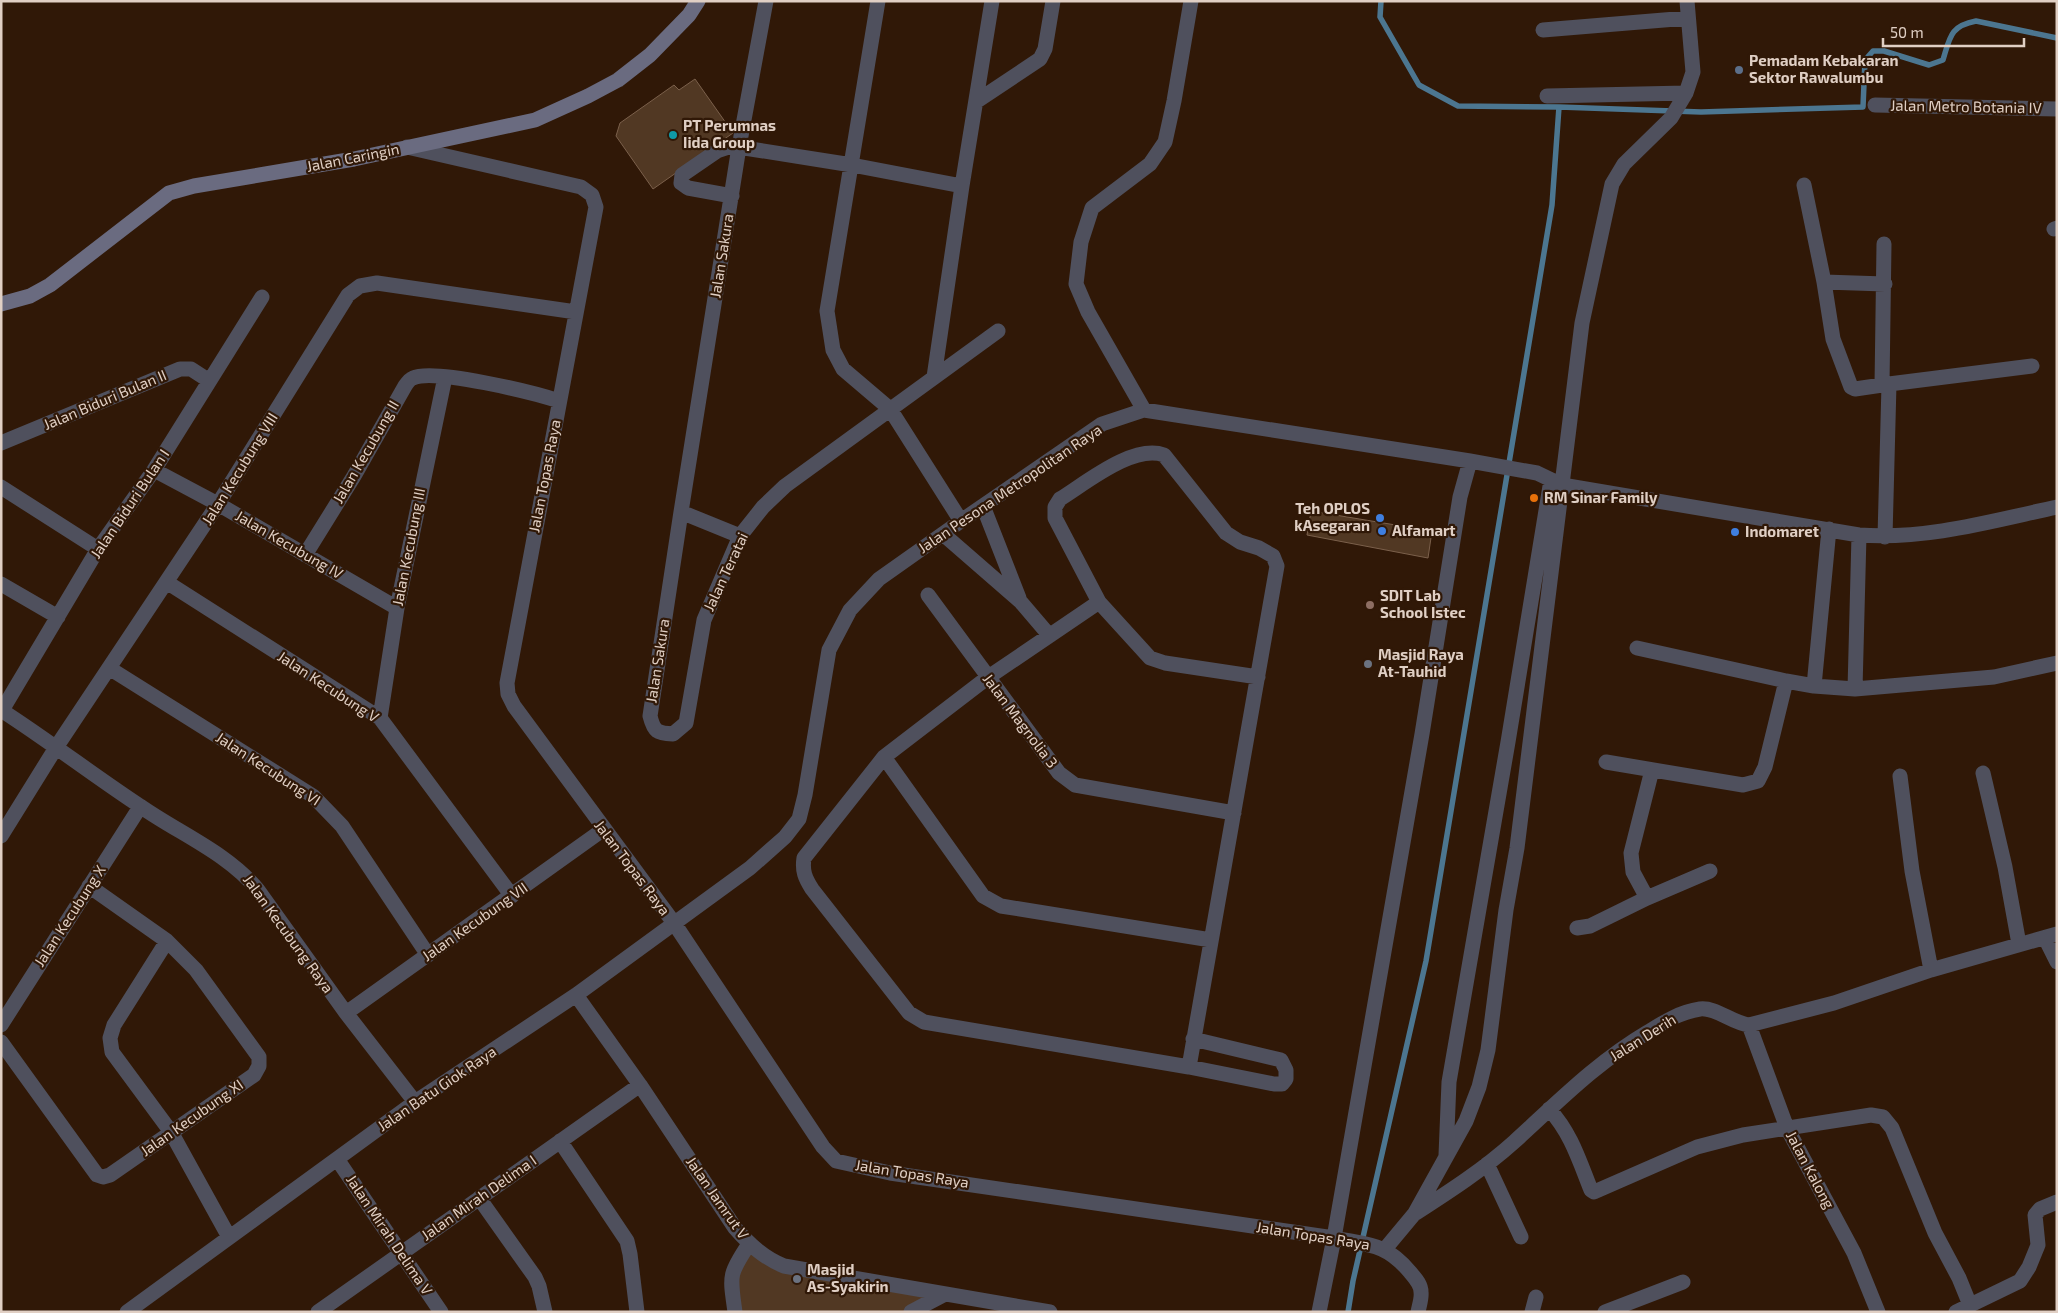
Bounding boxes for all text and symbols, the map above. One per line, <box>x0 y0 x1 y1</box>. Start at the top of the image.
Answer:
scale bar <box>1883 15 2024 47</box>
text: 50 m <box>1890 23 1924 41</box>
place label: Pemadam Kebakaran Sektor Rawalumbu <box>1749 51 1898 86</box>
marker: Pemadam Kebakaran Sektor Rawalumbu <box>1733 64 1745 76</box>
street label: Jalan Metro Botania IV <box>1890 96 2042 116</box>
place label: PT Perumnas Iida Group <box>683 116 776 151</box>
marker: PT Perumnas Iida Group <box>667 129 679 141</box>
street label: Jalan Caringin <box>305 139 401 175</box>
street label: Jalan Sakura <box>705 212 737 299</box>
street label: Jalan Biduri Bulan II <box>40 365 169 433</box>
street label: Jalan Kecubung II <box>328 397 402 506</box>
street label: Jalan Kecubung VIII <box>197 409 281 528</box>
street label: Jalan Topas Raya <box>524 418 564 534</box>
street label: Jalan Pesona Metropolitan Raya <box>914 420 1105 556</box>
street label: Jalan Biduri Bulan I <box>86 445 172 561</box>
street label: Jalan Kecubung III <box>388 486 428 607</box>
place label: RM Sinar Family <box>1544 488 1658 507</box>
marker: RM Sinar Family <box>1528 492 1540 504</box>
place label: Teh OPLOS kAsegaran <box>1294 499 1370 534</box>
street label: Jalan Kecubung IV <box>232 506 347 582</box>
marker: Teh OPLOS kAsegaran <box>1374 512 1386 524</box>
place label: Alfamart <box>1392 521 1455 539</box>
place label: Indomaret <box>1745 522 1819 540</box>
marker: Alfamart <box>1376 525 1388 537</box>
marker: Indomaret <box>1729 526 1741 538</box>
street label: Jalan Teratai <box>699 529 751 614</box>
place label: SDIT Lab School Istec <box>1380 586 1466 621</box>
marker: SDIT Lab School Istec <box>1364 599 1376 611</box>
street label: Jalan Sakura <box>641 617 673 704</box>
place label: Masjid Raya At-Tauhid <box>1378 645 1464 680</box>
street label: Jalan Kecubung V <box>275 647 383 726</box>
marker: Masjid Raya At-Tauhid <box>1362 658 1374 670</box>
street label: Jalan Magnolia 3 <box>980 670 1062 771</box>
street label: Jalan Kecubung VI <box>213 728 324 809</box>
street label: Jalan Topas Raya <box>591 816 675 919</box>
street label: Jalan Kecubung X <box>30 861 109 970</box>
street label: Jalan Kecubung Raya <box>240 871 338 996</box>
street label: Jalan Kecubung VII <box>418 878 531 964</box>
street label: Jalan Derih <box>1606 1010 1679 1065</box>
street label: Jalan Batu Giok Raya <box>374 1042 499 1135</box>
street label: Jalan Kecubung XI <box>137 1075 246 1159</box>
street label: Jalan Kalong <box>1783 1128 1839 1212</box>
street label: Jalan Mirah Delima I <box>418 1151 539 1244</box>
street label: Jalan Jamrut V <box>683 1153 753 1242</box>
street label: Jalan Topas Raya <box>854 1155 970 1191</box>
street label: Jalan Mirah Delima V <box>343 1171 437 1298</box>
street label: Jalan Topas Raya <box>1255 1217 1371 1253</box>
place label: Masjid As-Syakirin <box>807 1260 889 1296</box>
marker: Masjid As-Syakirin <box>791 1273 803 1285</box>

